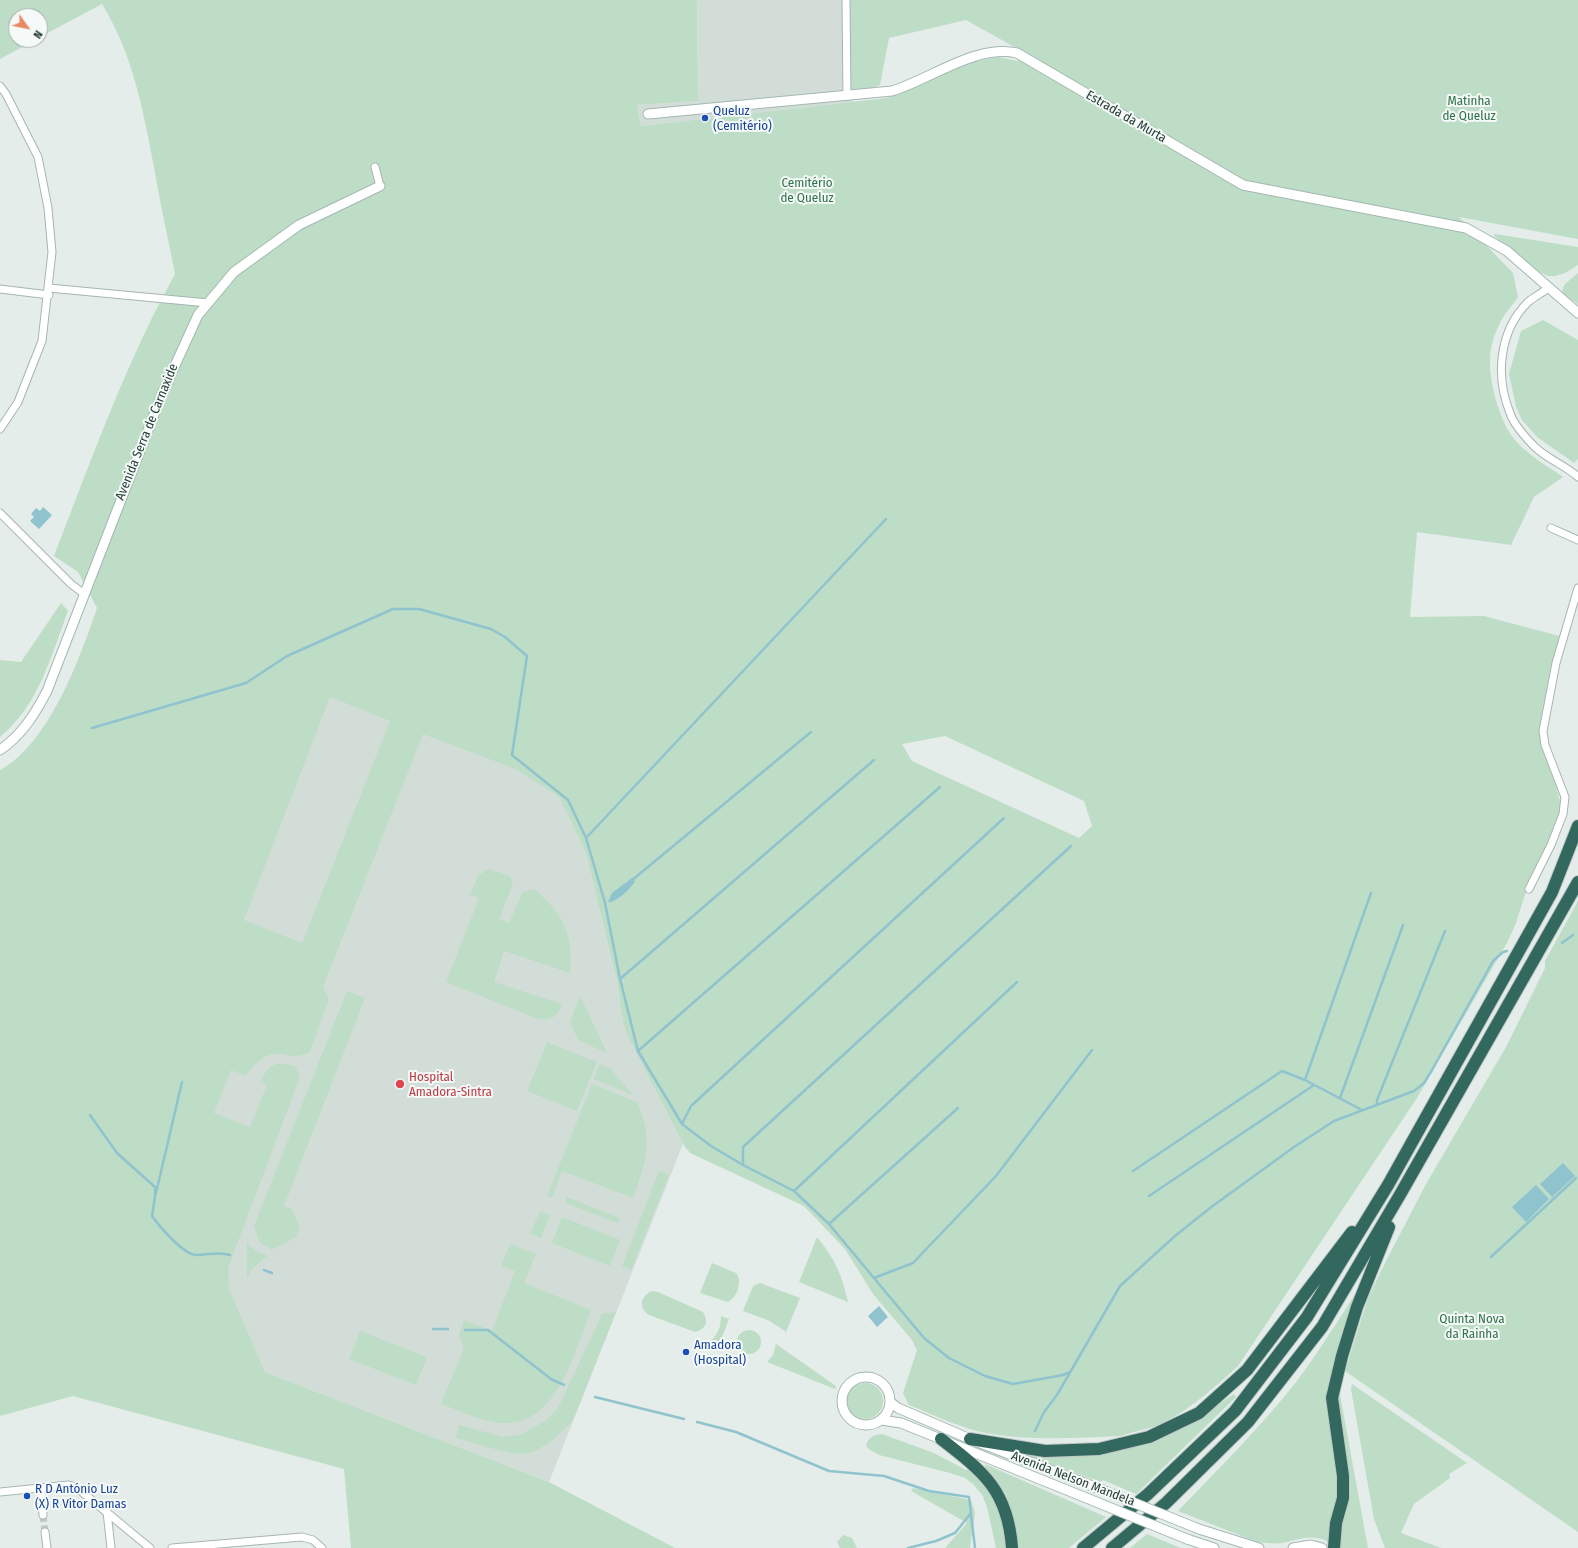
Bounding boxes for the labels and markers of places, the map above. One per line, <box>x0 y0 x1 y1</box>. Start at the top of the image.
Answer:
place label: Queluz (Cemitério) <box>713 103 772 134</box>
marker: Queluz (Cemitério) <box>700 113 710 123</box>
place label: Hospital Amadora-Sintra <box>409 1069 492 1100</box>
marker: Hospital Amadora-Sintra <box>394 1078 406 1090</box>
place label: Amadora (Hospital) <box>694 1337 746 1368</box>
marker: Amadora (Hospital) <box>681 1347 691 1357</box>
place label: R D António Luz (X) R Vitor Damas <box>35 1481 126 1512</box>
marker: R D António Luz (X) R Vitor Damas <box>22 1491 32 1501</box>

